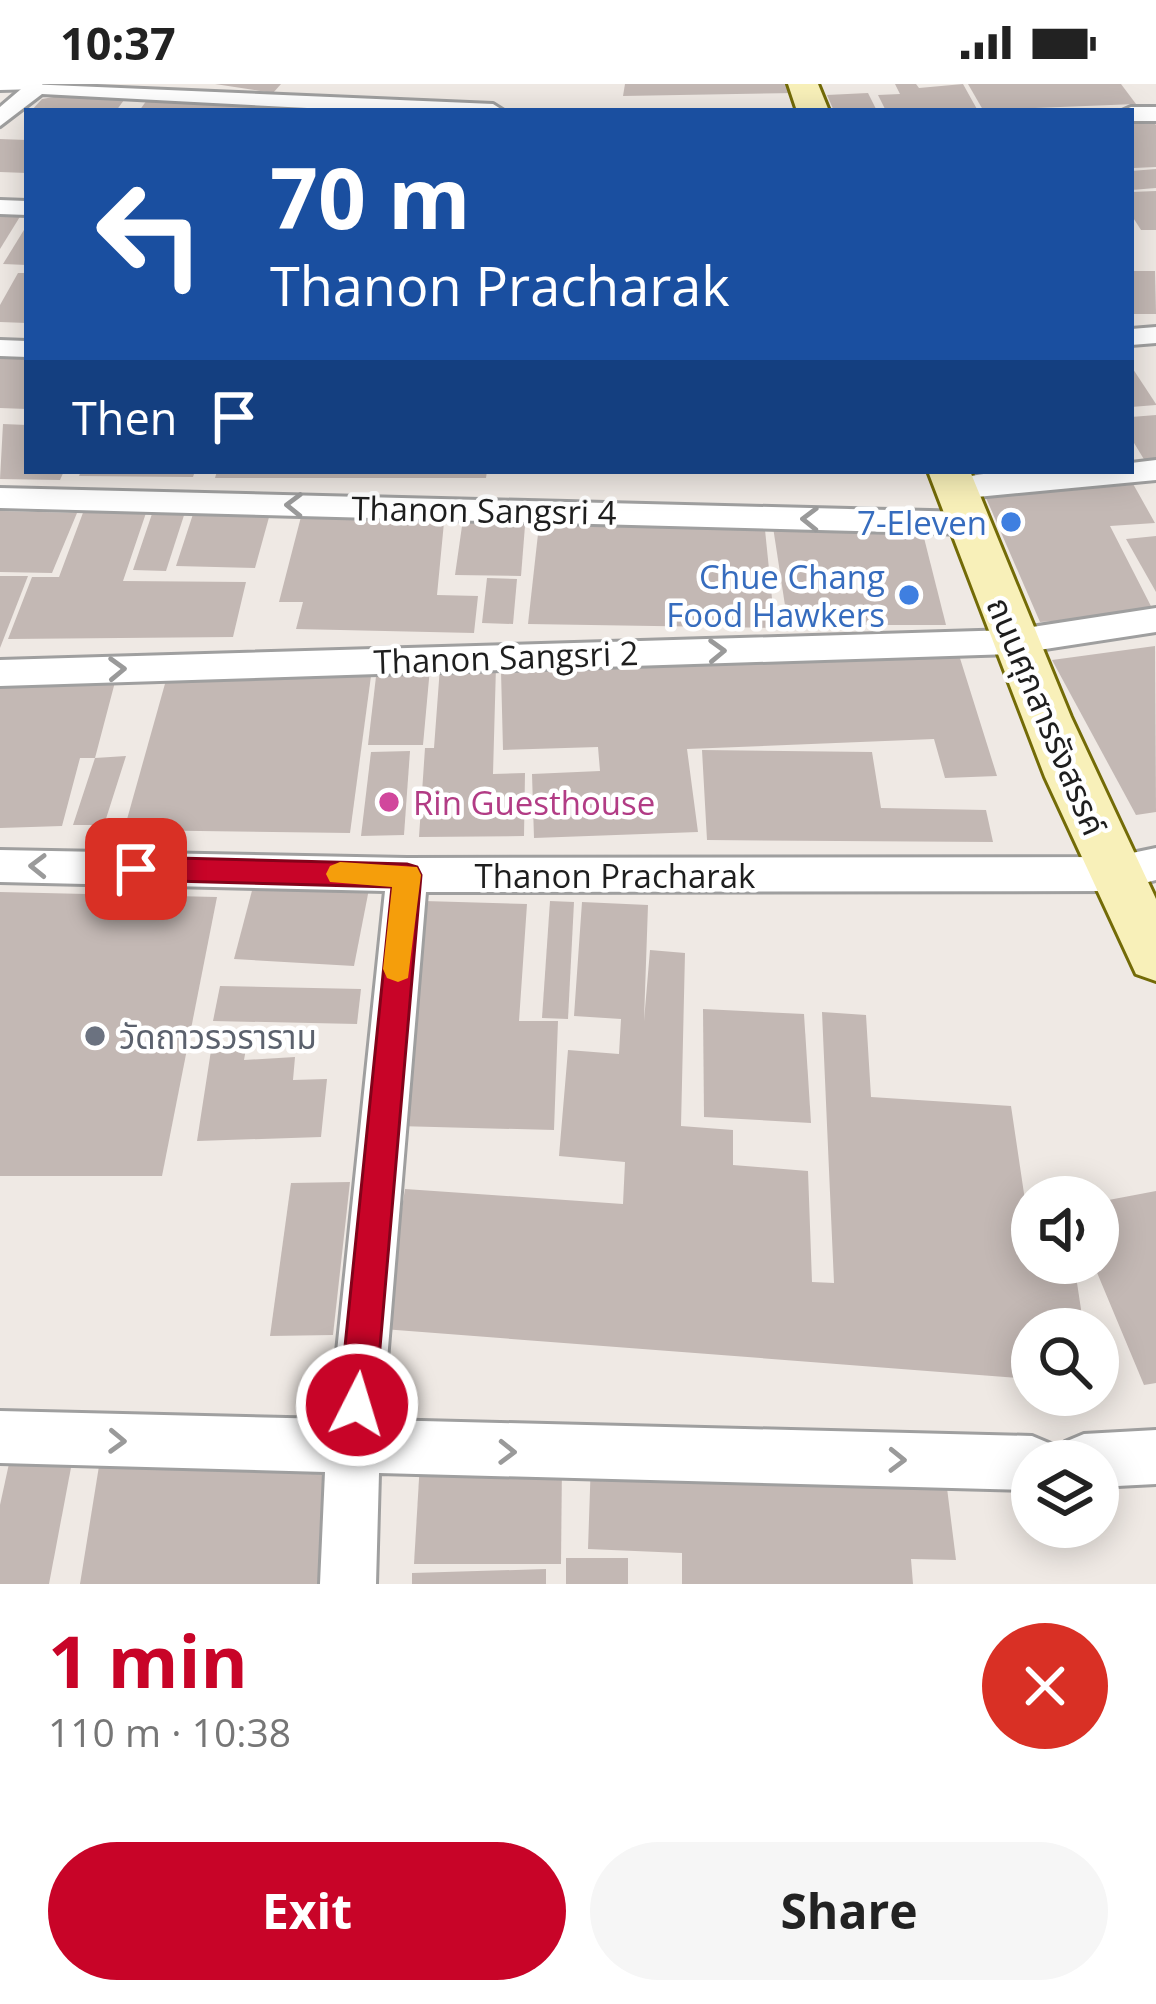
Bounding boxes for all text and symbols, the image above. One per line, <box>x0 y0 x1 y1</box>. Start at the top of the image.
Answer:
text: 10:37 <box>60 12 176 73</box>
text: 70 m <box>270 139 470 254</box>
icon: left <box>72 156 228 312</box>
text: Thanon Pracharak <box>270 248 730 322</box>
icon: arrive <box>201 384 267 450</box>
text: Then <box>72 387 177 448</box>
street label: Thanon Sangsri 4 <box>351 485 617 535</box>
one-way arrow <box>284 493 303 519</box>
place label: 7-Eleven <box>857 500 987 545</box>
one-way arrow <box>800 506 819 532</box>
marker: 7-Eleven <box>998 509 1024 535</box>
place label: Chue Chang Food Hawkers <box>666 554 885 637</box>
marker: Chue Chang Food Hawkers <box>896 582 922 608</box>
street label: ถนนศุภสารรังสรรค์ <box>977 590 1117 842</box>
street label: Thanon Sangsri 2 <box>373 630 639 684</box>
one-way arrow <box>708 638 727 664</box>
one-way arrow <box>108 657 127 683</box>
place label: Rin Guesthouse <box>413 780 655 825</box>
marker: Rin Guesthouse <box>376 789 402 815</box>
pin <box>85 818 187 920</box>
icon: arrive <box>103 836 169 902</box>
street label: Thanon Pracharak <box>475 853 756 898</box>
one-way arrow <box>28 854 47 880</box>
place label: วัดถาวรวราราม <box>119 1014 317 1059</box>
marker: วัดถาวรวราราม <box>82 1023 108 1049</box>
map controls <box>1011 1176 1119 1548</box>
button: sound <box>1011 1176 1119 1284</box>
button: search <box>1011 1308 1119 1416</box>
position arrow <box>294 1342 420 1468</box>
one-way arrow <box>108 1427 127 1453</box>
one-way arrow <box>499 1439 517 1465</box>
button: layers <box>1011 1440 1119 1548</box>
one-way arrow <box>888 1447 907 1473</box>
text: 1 min <box>48 1611 248 1709</box>
button: close <box>982 1623 1108 1749</box>
text: 110 m · 10:38 <box>48 1705 291 1758</box>
button: Exit <box>48 1842 566 1980</box>
button: Share <box>590 1842 1108 1980</box>

